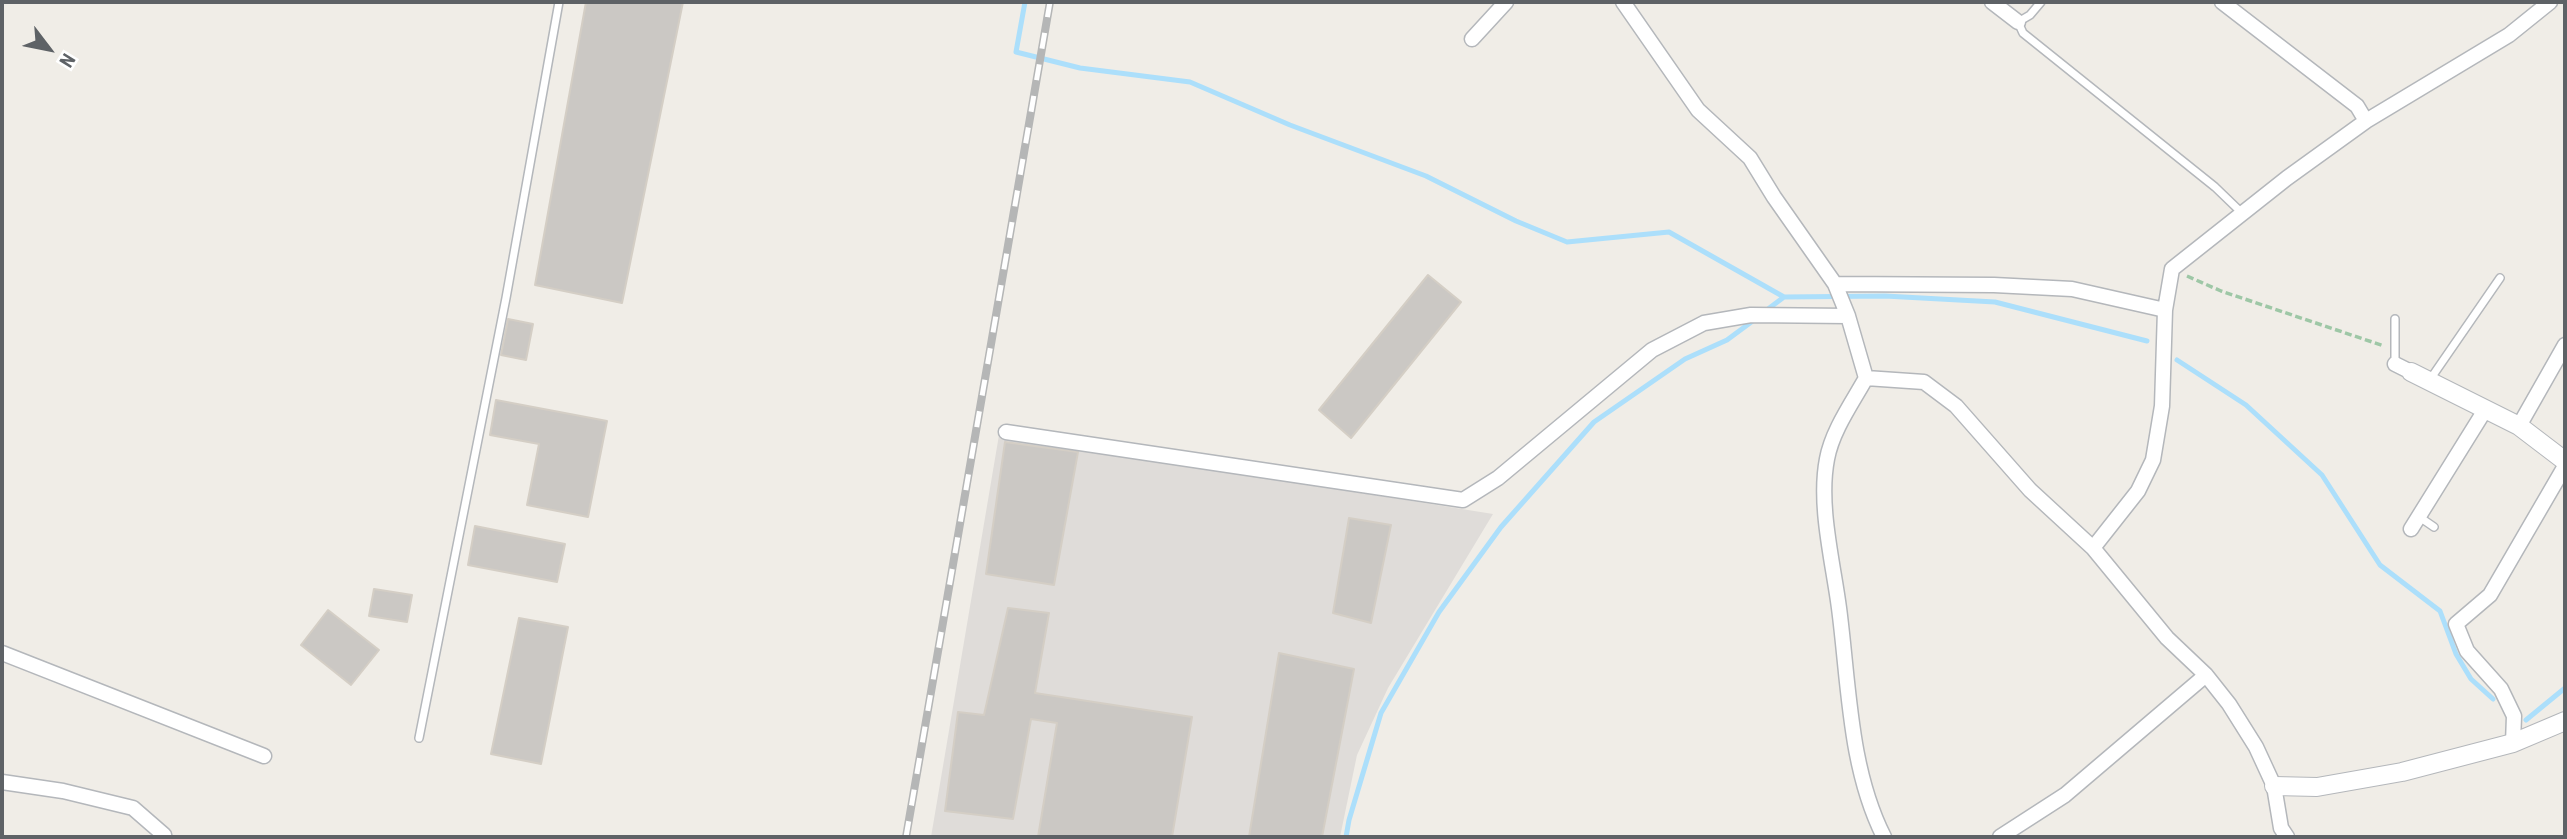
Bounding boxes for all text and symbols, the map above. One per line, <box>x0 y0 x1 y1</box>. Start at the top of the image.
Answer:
north arrow <box>14 14 84 84</box>
text: N <box>54 49 80 71</box>

